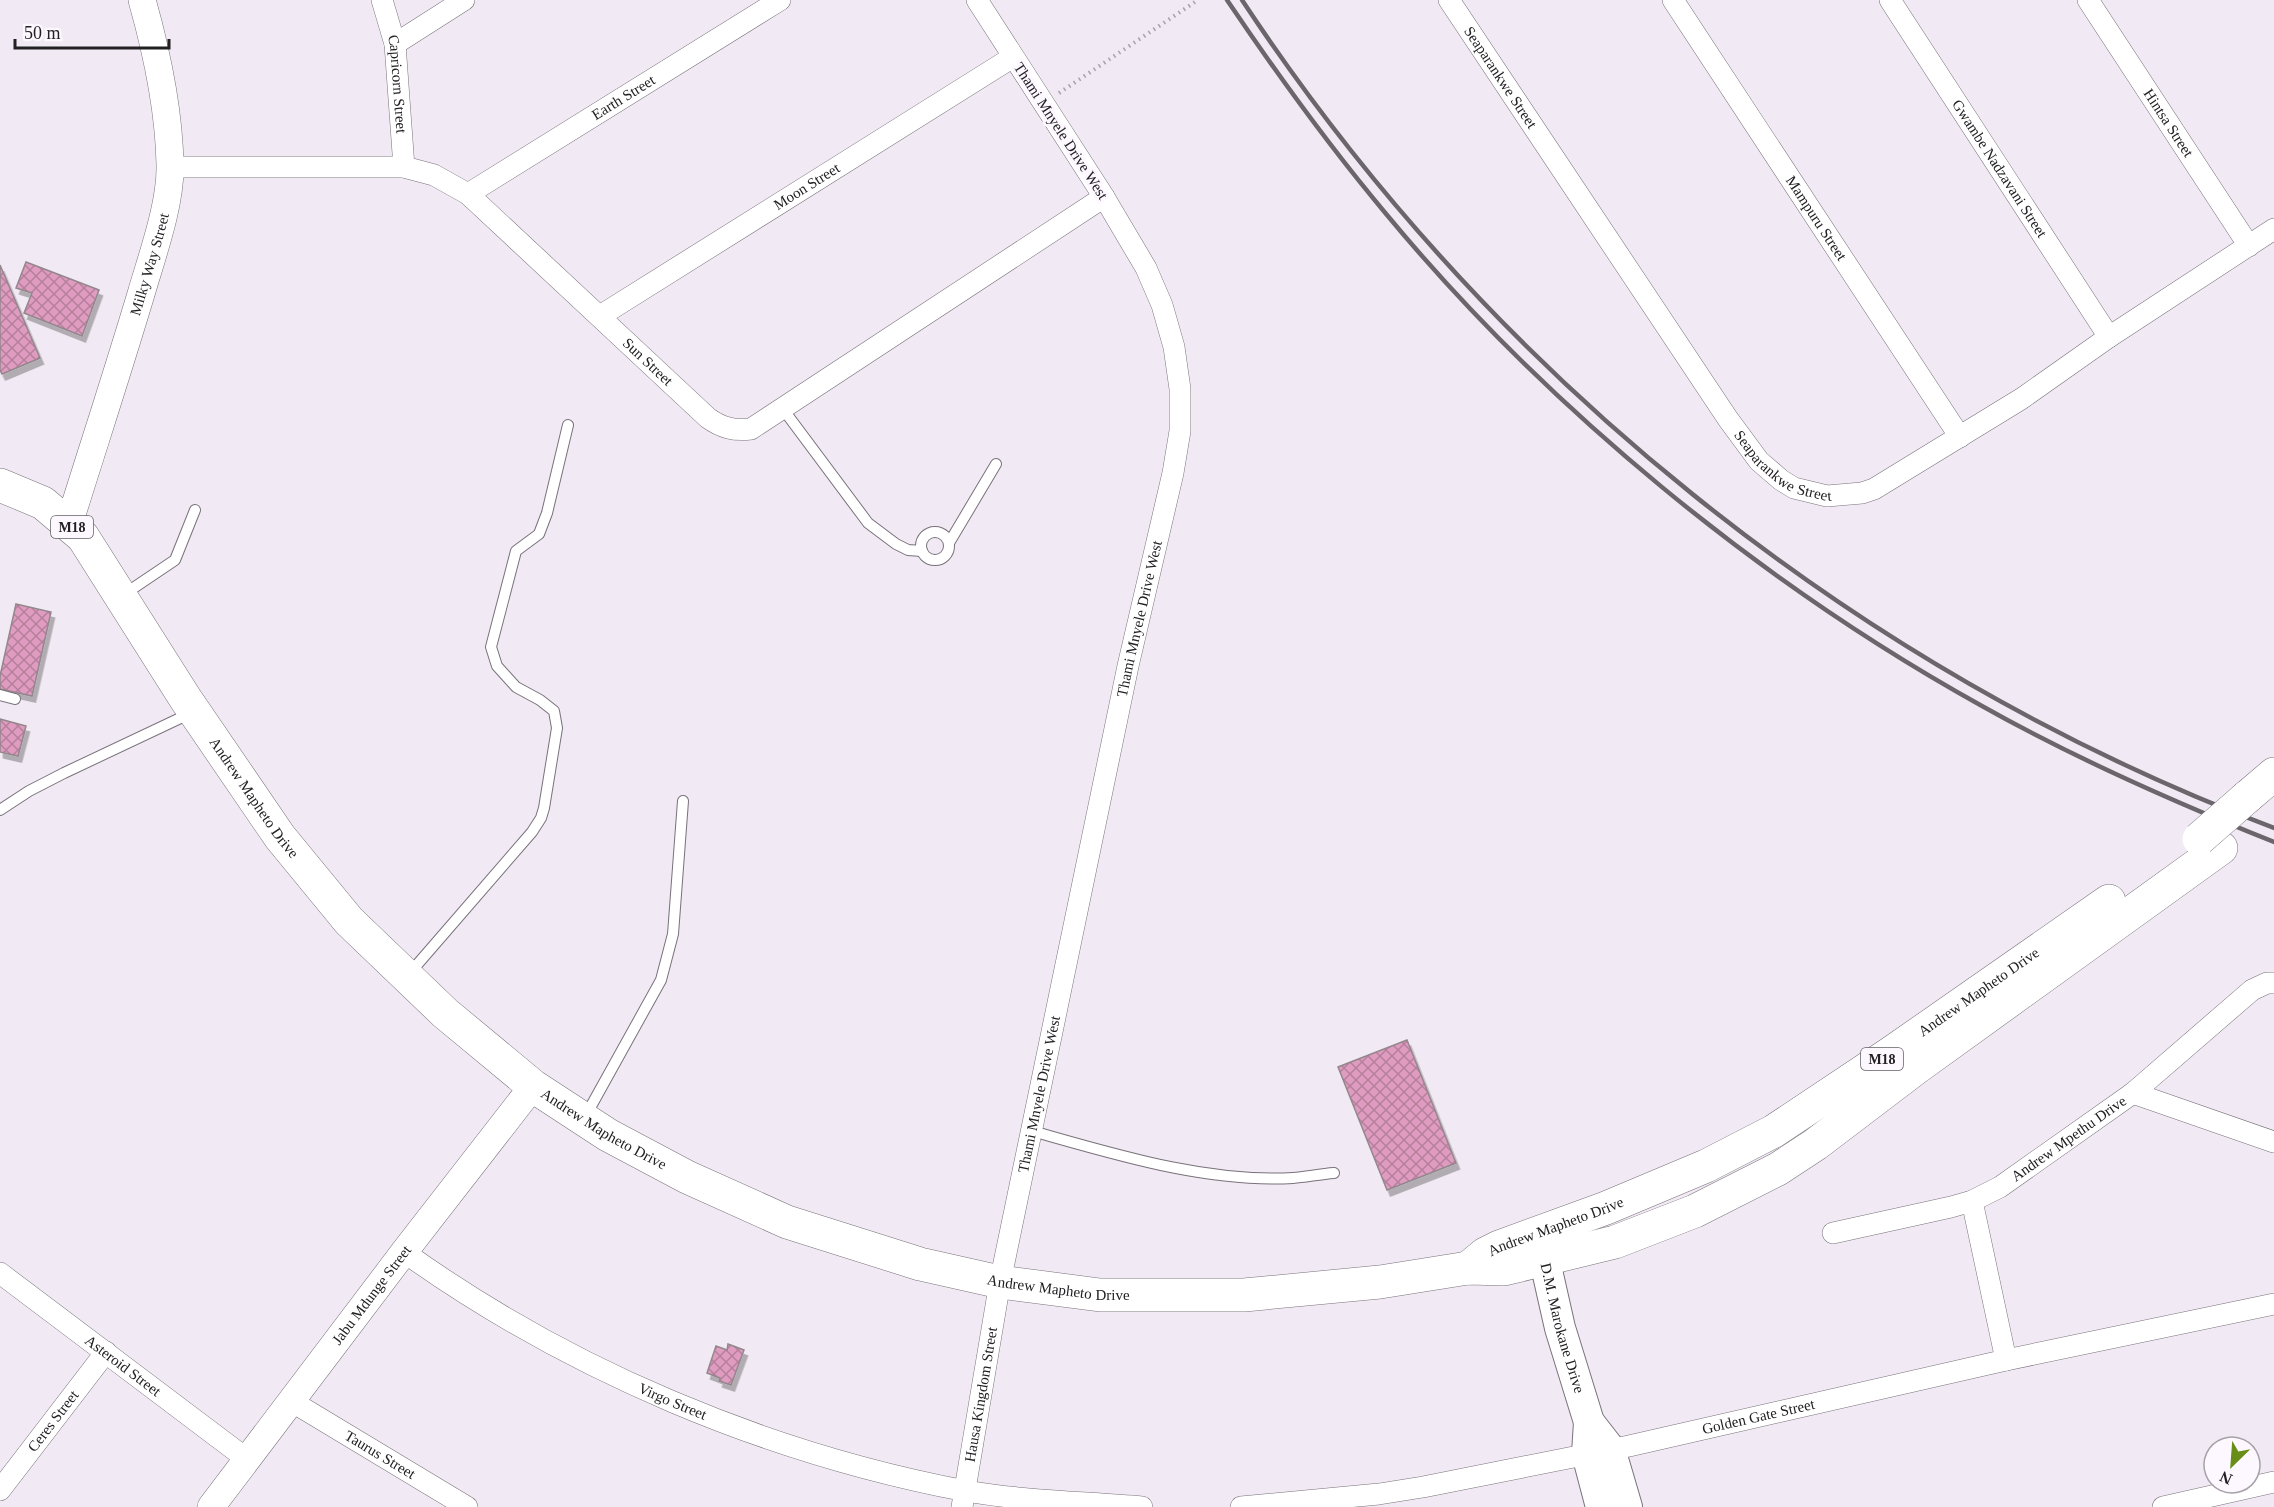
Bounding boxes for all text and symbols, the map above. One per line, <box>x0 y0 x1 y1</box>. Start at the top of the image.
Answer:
scale bar <box>15 12 170 50</box>
text: 50 m <box>24 23 61 43</box>
street label: Seaparankwe Street <box>1461 24 1541 132</box>
street label: Capricorn Street <box>385 33 410 135</box>
street label: Thami Mnyele Drive West <box>1011 60 1112 203</box>
street label: Earth Street <box>589 71 659 123</box>
street label: Hintsa Street <box>2140 86 2197 161</box>
street label: Gwambe Nadzavani Street <box>1949 97 2051 241</box>
street label: Moon Street <box>771 159 843 213</box>
street label: Mampuru Street <box>1783 173 1850 264</box>
street label: Milky Way Street <box>127 211 172 317</box>
street label: Sun Street <box>620 335 677 389</box>
street label: Seaparankwe Street <box>1731 427 1833 504</box>
road number: M18 <box>51 516 93 538</box>
street label: Thami Mnyele Drive West <box>1114 538 1165 698</box>
street label: Andrew Mapheto Drive <box>206 734 302 861</box>
street label: Andrew Mapheto Drive <box>1915 944 2042 1039</box>
street label: Thami Mnyele Drive West <box>1015 1013 1063 1174</box>
road number: M18 <box>1861 1048 1903 1070</box>
street label: Andrew Mapheto Drive <box>538 1085 669 1173</box>
street label: Andrew Mpethu Drive <box>2008 1092 2129 1184</box>
street label: Andrew Mapheto Drive <box>1485 1193 1626 1259</box>
street label: Jabu Mdunge Street <box>329 1242 415 1348</box>
street label: D.M. Marokane Drive <box>1538 1261 1588 1395</box>
street label: Andrew Mapheto Drive <box>986 1271 1130 1303</box>
street label: Hausa Kingdom Street <box>962 1325 1000 1463</box>
street label: Asteroid Street <box>82 1332 165 1400</box>
street label: Virgo Street <box>636 1380 710 1423</box>
street label: Ceres Street <box>24 1387 82 1455</box>
street label: Golden Gate Street <box>1701 1396 1817 1437</box>
street label: Taurus Street <box>342 1427 419 1482</box>
north arrow <box>2202 1435 2262 1495</box>
text: N <box>2217 1468 2235 1488</box>

